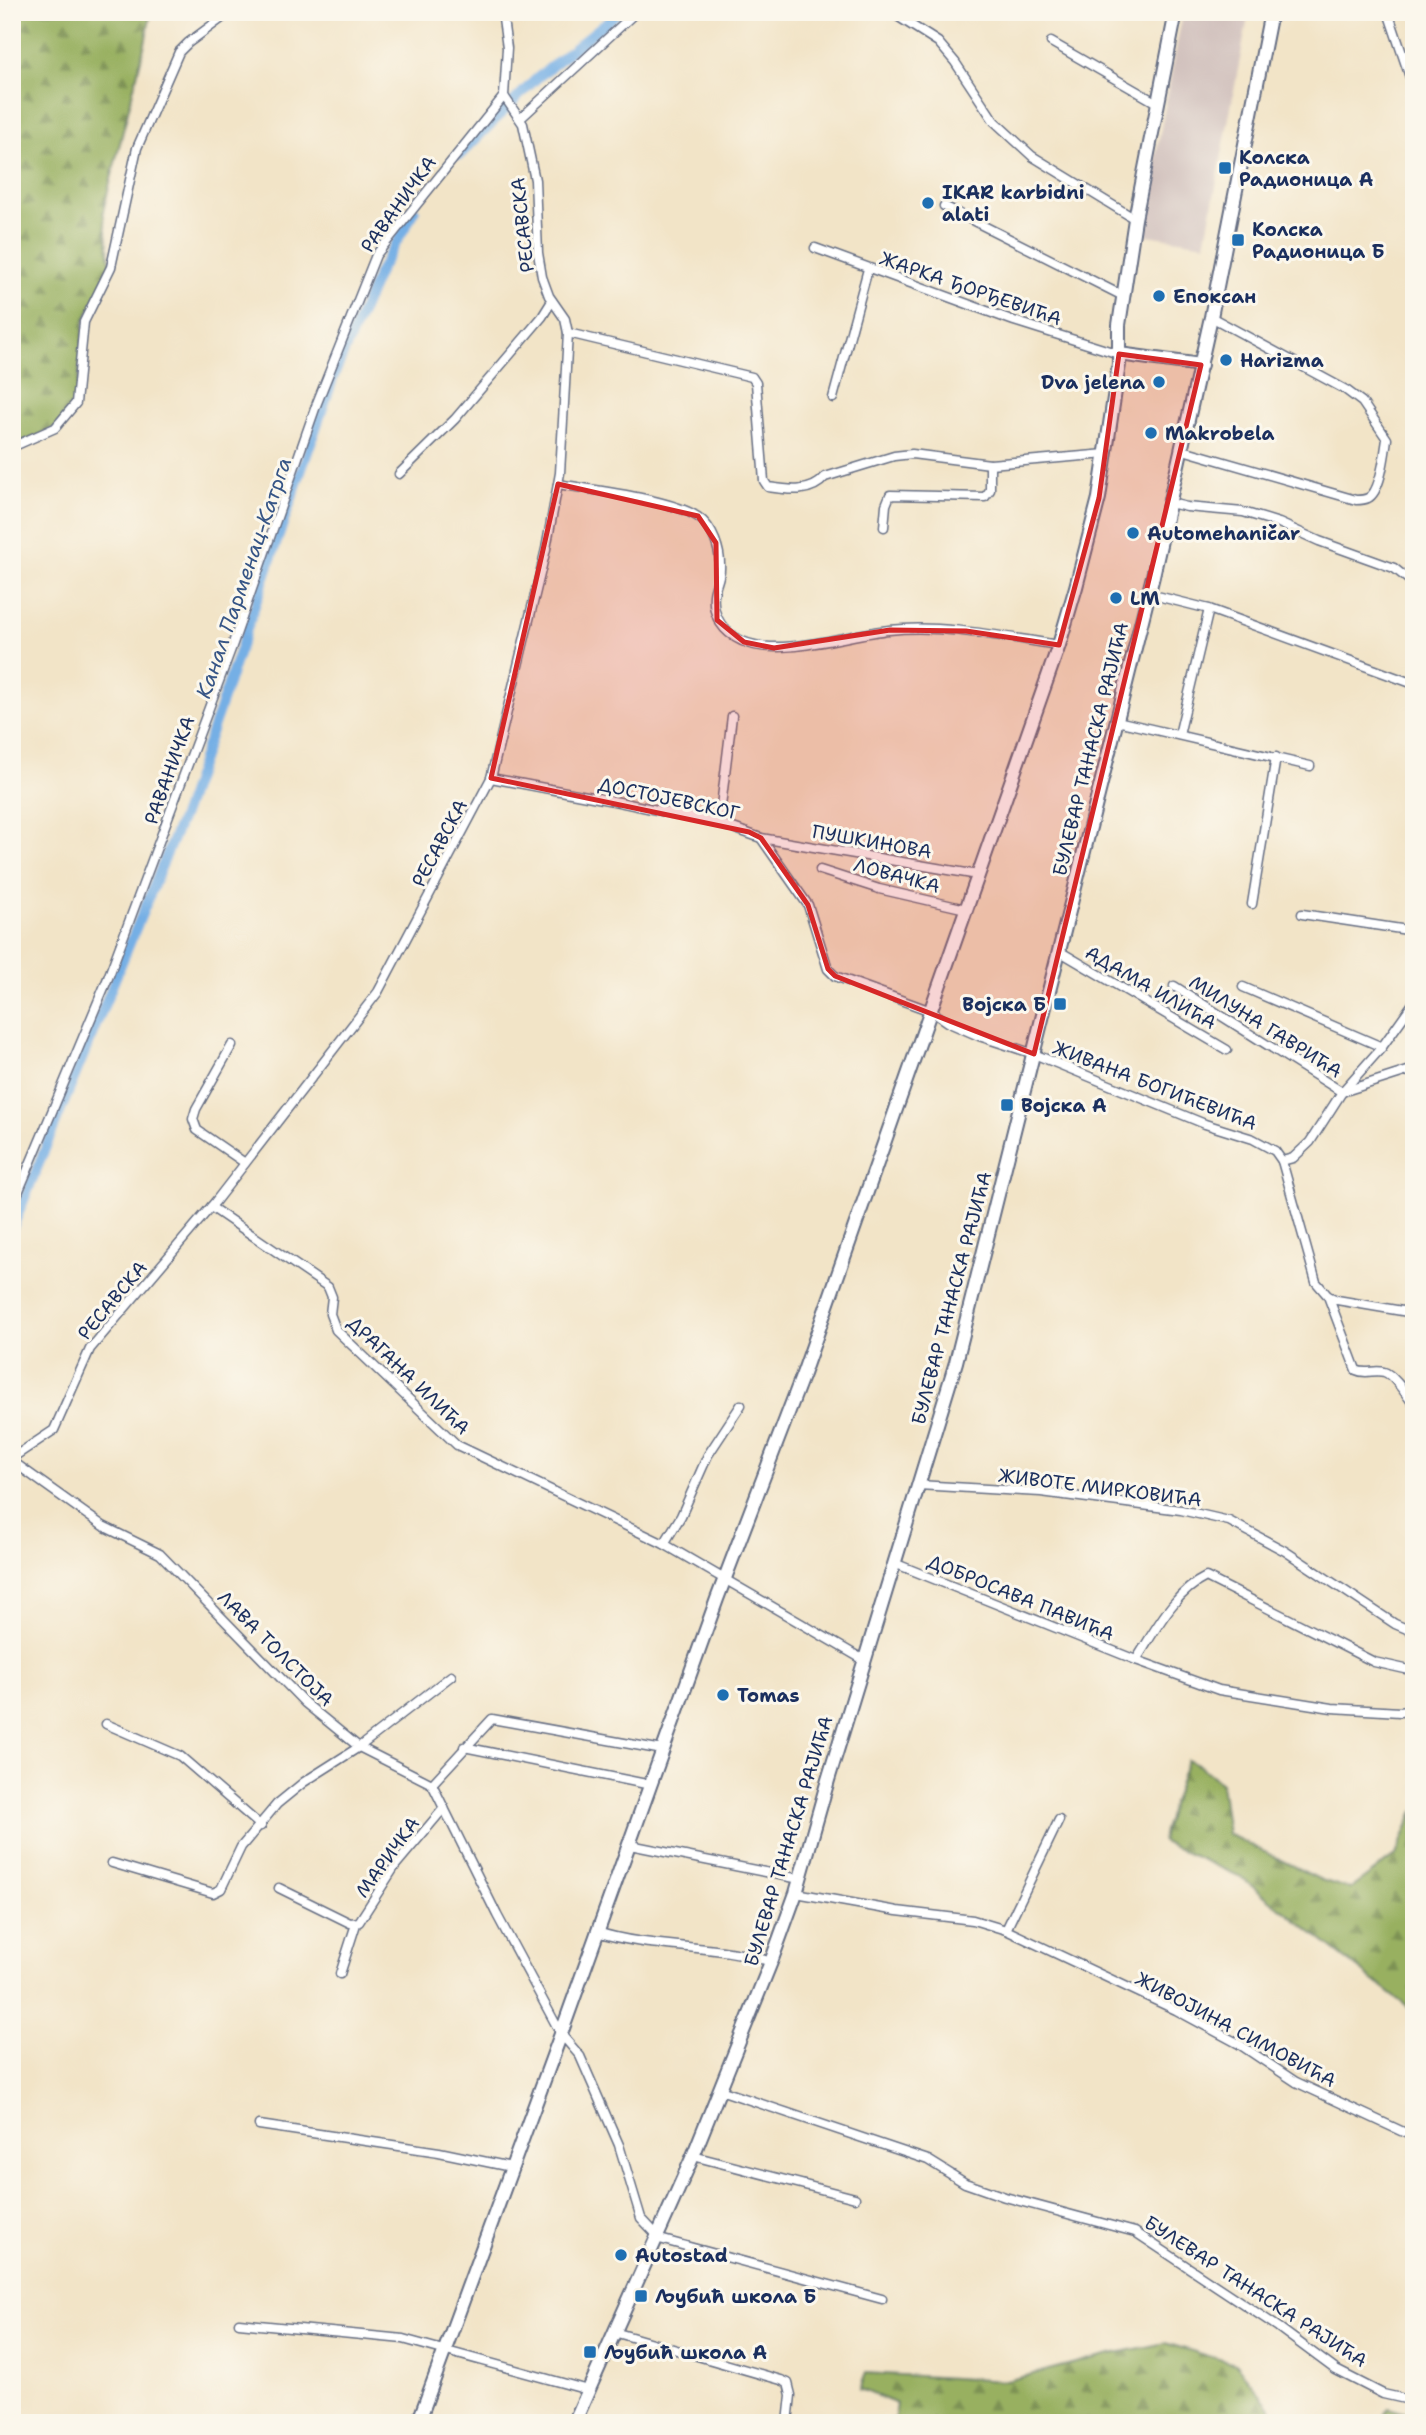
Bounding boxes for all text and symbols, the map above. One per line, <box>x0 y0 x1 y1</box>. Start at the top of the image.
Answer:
place label: Колска Радионица А <box>1239 145 1373 192</box>
street label: РАВАНИЧКА <box>355 151 442 258</box>
marker: Колска Радионица А <box>1217 160 1233 176</box>
street label: РЕСАВСКА <box>505 176 540 274</box>
place label: IKAR karbidni alati <box>942 180 1085 227</box>
marker: IKAR karbidni alati <box>920 195 936 211</box>
place label: Колска Радионица Б <box>1252 217 1385 264</box>
marker: Колска Радионица Б <box>1230 232 1246 248</box>
street label: ЖАРКА ЂОРЂЕВИЋА <box>877 246 1065 331</box>
place label: Епоксан <box>1173 284 1256 309</box>
marker: Епоксан <box>1151 288 1167 304</box>
place label: Harizma <box>1240 348 1324 373</box>
marker: Harizma <box>1218 352 1234 368</box>
place label: Dva jelena <box>1041 370 1145 395</box>
marker: Dva jelena <box>1151 374 1167 390</box>
place label: Makrobela <box>1165 421 1274 446</box>
marker: Makrobela <box>1143 425 1159 441</box>
water label: Канал Парменац-Катрга <box>190 454 298 702</box>
place label: Automehaničar <box>1147 521 1300 546</box>
marker: Automehaničar <box>1125 525 1141 541</box>
place label: LM <box>1130 586 1160 611</box>
marker: LM <box>1108 590 1124 606</box>
street label: БУЛЕВАР ТАНАСКА РАЈИЋА <box>1047 619 1134 879</box>
street label: РАВАНИЧКА <box>138 712 201 828</box>
street label: ДОСТОЈЕВСКОГ <box>596 771 743 826</box>
street label: РЕСАВСКА <box>406 795 473 891</box>
street label: ПУШКИНОВА <box>810 819 934 864</box>
street label: ЛОВАЧКА <box>851 852 943 899</box>
street label: АДАМА ИЛИЋА <box>1081 940 1221 1035</box>
street label: МИЛУНА ГАВРИЋА <box>1185 969 1347 1084</box>
place label: Војска Б <box>962 992 1046 1017</box>
marker: Војска Б <box>1052 996 1068 1012</box>
street label: ЖИВАНА БОГИЋЕВИЋА <box>1049 1035 1261 1136</box>
place label: Војска А <box>1021 1093 1107 1118</box>
marker: Војска А <box>999 1097 1015 1113</box>
street label: БУЛЕВАР ТАНАСКА РАЈИЋА <box>906 1169 997 1427</box>
street label: РЕСАВСКА <box>72 1255 153 1345</box>
street label: ДРАГАНА ИЛИЋА <box>342 1310 475 1440</box>
street label: ЖИВОТЕ МИРКОВИЋА <box>997 1463 1203 1512</box>
street label: ДОБРОСАВА ПАВИЋА <box>924 1549 1118 1646</box>
street label: ЛАВА ТОЛСТОЈА <box>212 1585 339 1712</box>
place label: Tomas <box>737 1683 800 1708</box>
marker: Tomas <box>715 1687 731 1703</box>
street label: БУЛЕВАР ТАНАСКА РАЈИЋА <box>738 1712 839 1970</box>
street label: МАРИЧКА <box>350 1812 425 1903</box>
street label: ЖИВОЈИНА СИМОВИЋА <box>1131 1966 1340 2093</box>
street label: БУЛЕВАР ТАНАСКА РАЈИЋА <box>1139 2210 1372 2373</box>
place label: Autostad <box>635 2243 728 2268</box>
marker: Autostad <box>613 2247 629 2263</box>
place label: Љубић школа Б <box>655 2284 816 2309</box>
marker: Љубић школа Б <box>633 2288 649 2304</box>
place label: Љубић школа А <box>604 2340 767 2365</box>
marker: Љубић школа А <box>582 2344 598 2360</box>

